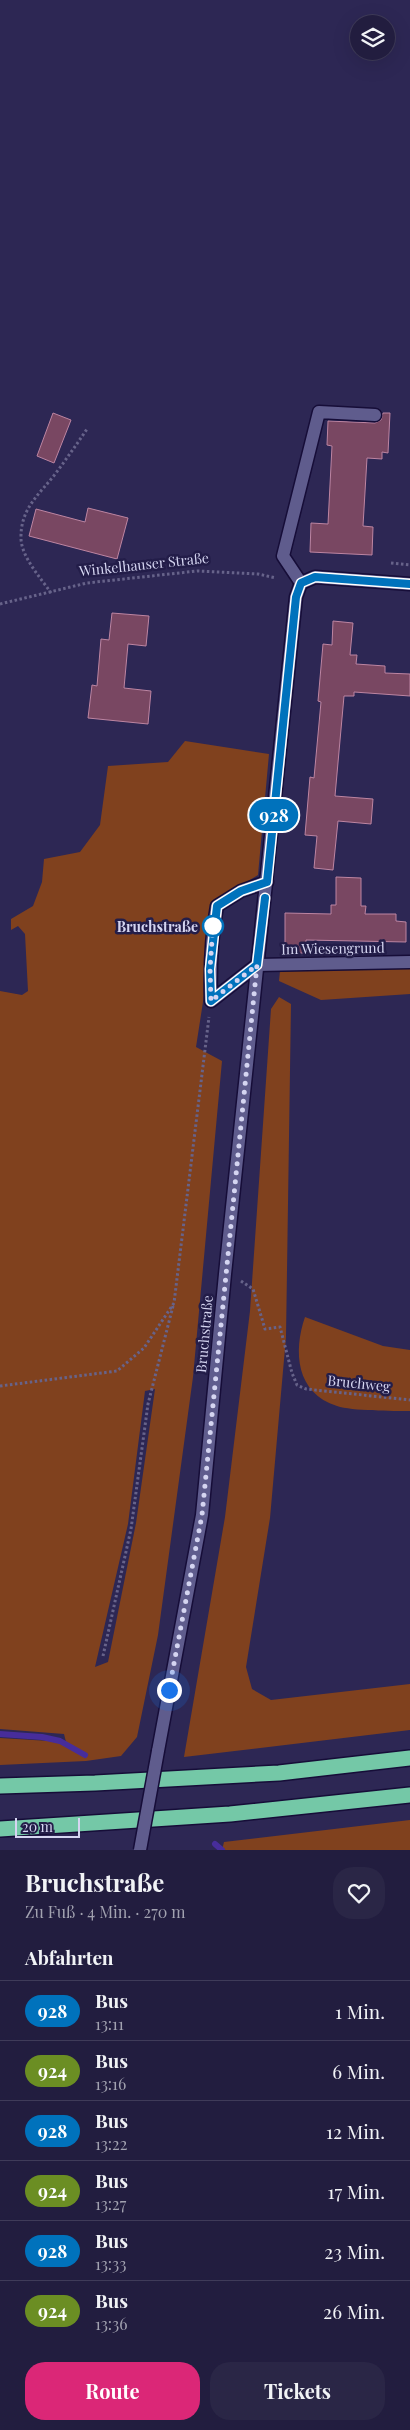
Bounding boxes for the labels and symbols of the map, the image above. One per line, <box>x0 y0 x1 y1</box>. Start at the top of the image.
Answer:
street label: Winkelhauser Straße <box>77 548 210 580</box>
line badge: 928 <box>245 799 303 831</box>
marker: Bruchstraße <box>202 915 224 937</box>
place label: Bruchstraße <box>117 917 198 936</box>
street label: Im Wiesengrund <box>281 938 385 958</box>
street label: Bruchstraße <box>191 1294 217 1374</box>
street label: Bruchweg <box>327 1370 392 1396</box>
your location <box>157 1678 182 1703</box>
scale bar <box>15 1815 80 1838</box>

